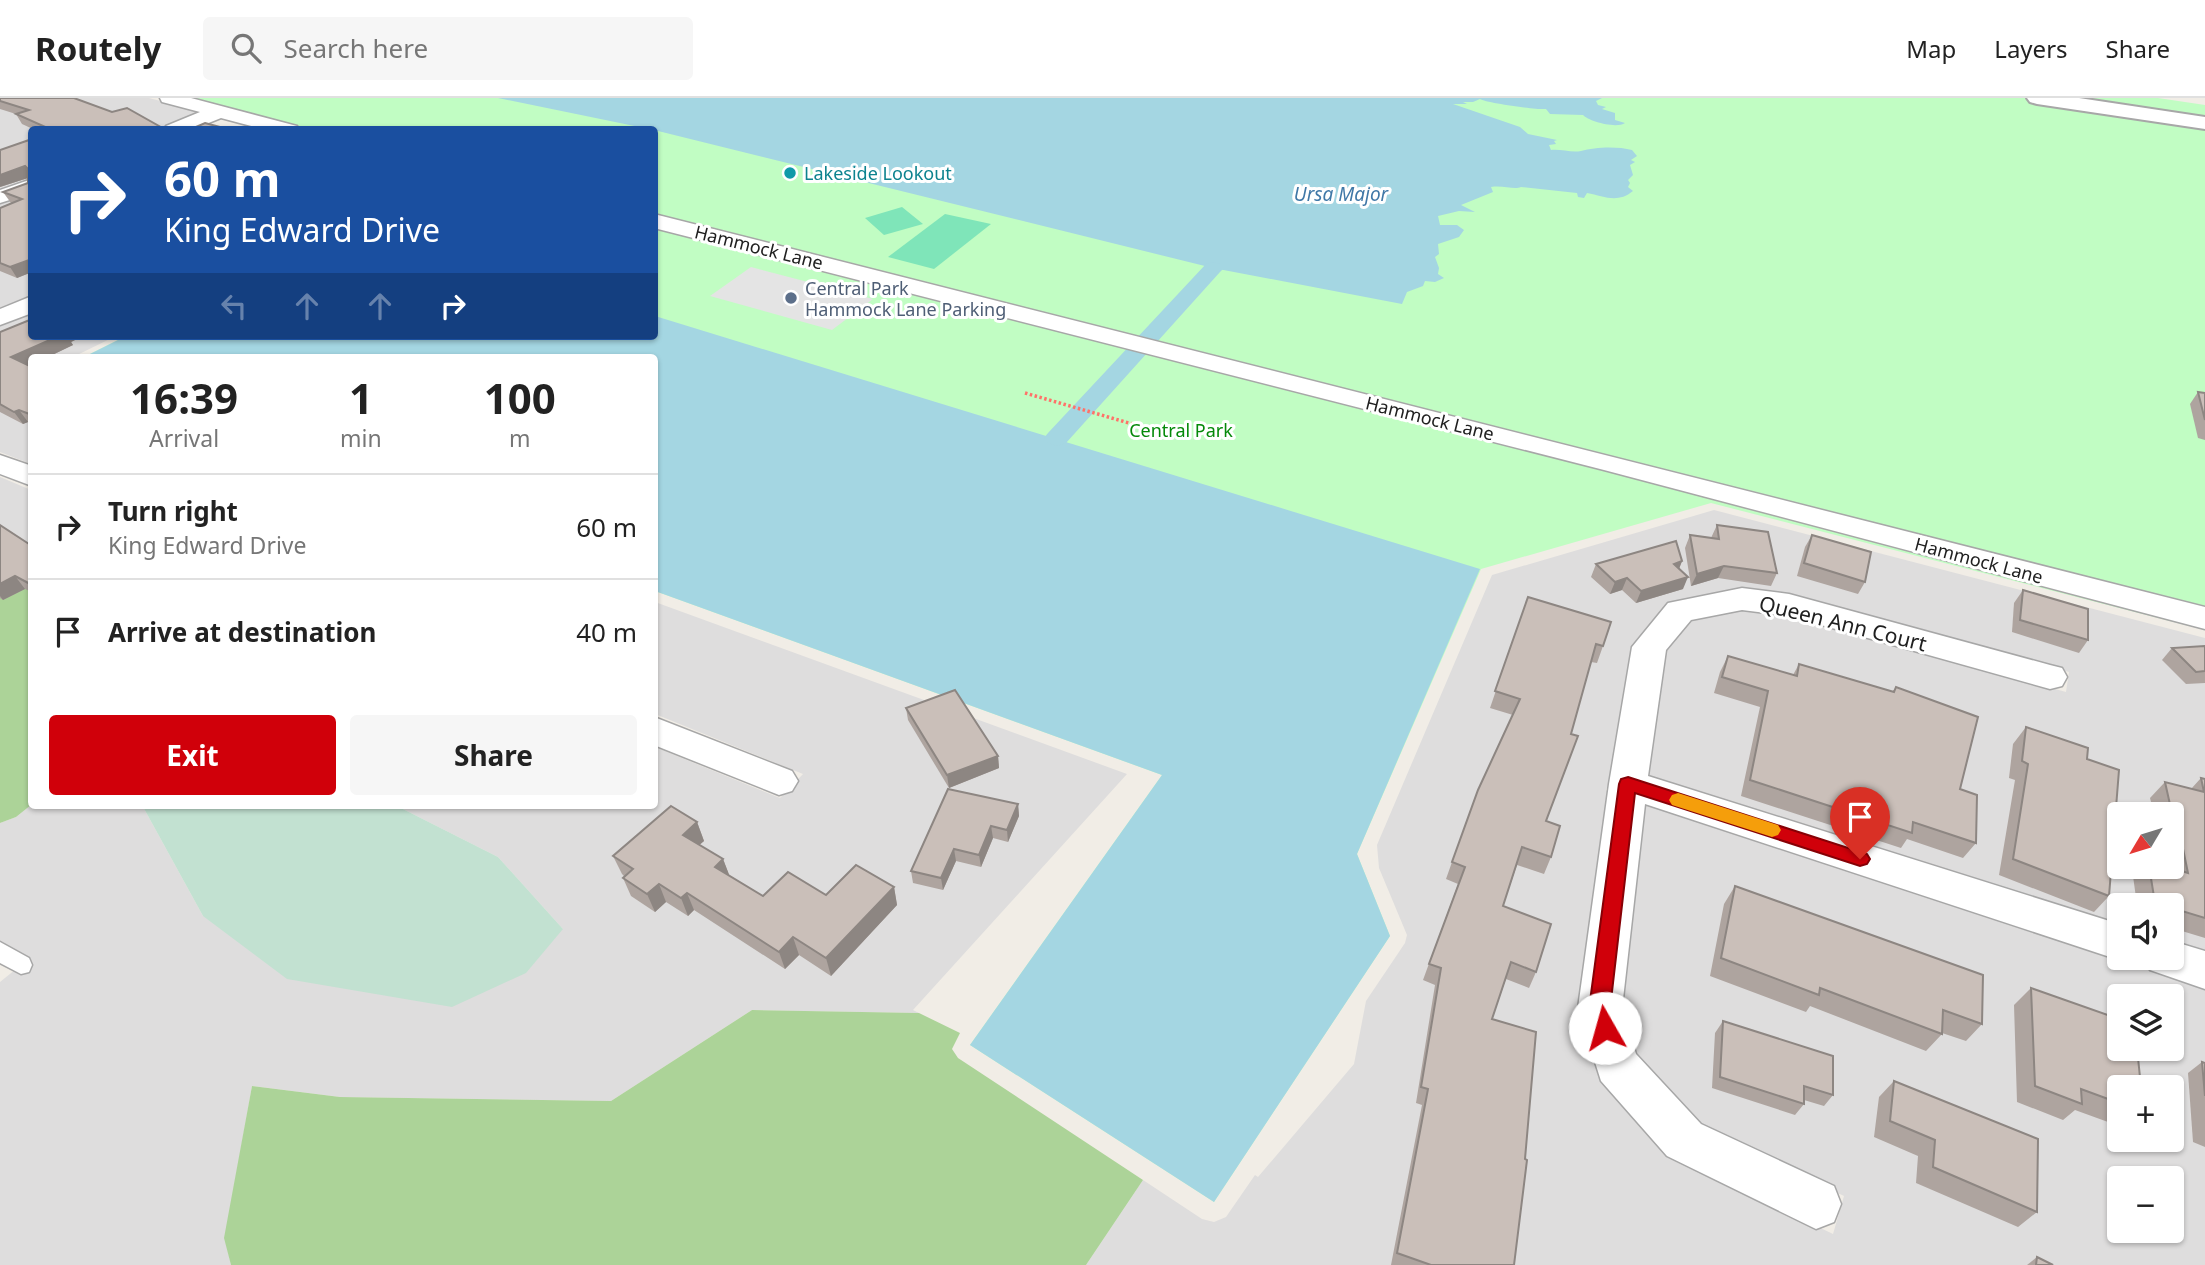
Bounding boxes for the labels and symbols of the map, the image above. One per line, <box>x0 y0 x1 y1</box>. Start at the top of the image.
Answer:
place label: Lakeside Lookout <box>804 161 952 185</box>
marker: Lakeside Lookout <box>782 165 798 181</box>
water label: Ursa Major <box>1294 181 1390 207</box>
street label: Hammock Lane <box>692 219 826 275</box>
place label: Central Park Hammock Lane Parking <box>805 276 1006 321</box>
marker: Central Park Hammock Lane Parking <box>783 290 799 306</box>
street label: Hammock Lane <box>1363 390 1497 446</box>
park label: Central Park <box>1129 418 1233 442</box>
street label: Hammock Lane <box>1912 531 2046 589</box>
street label: Queen Ann Court <box>1756 589 1930 657</box>
pin <box>1830 787 1890 859</box>
north arrow <box>2107 802 2184 878</box>
position arrow <box>1568 991 1642 1065</box>

